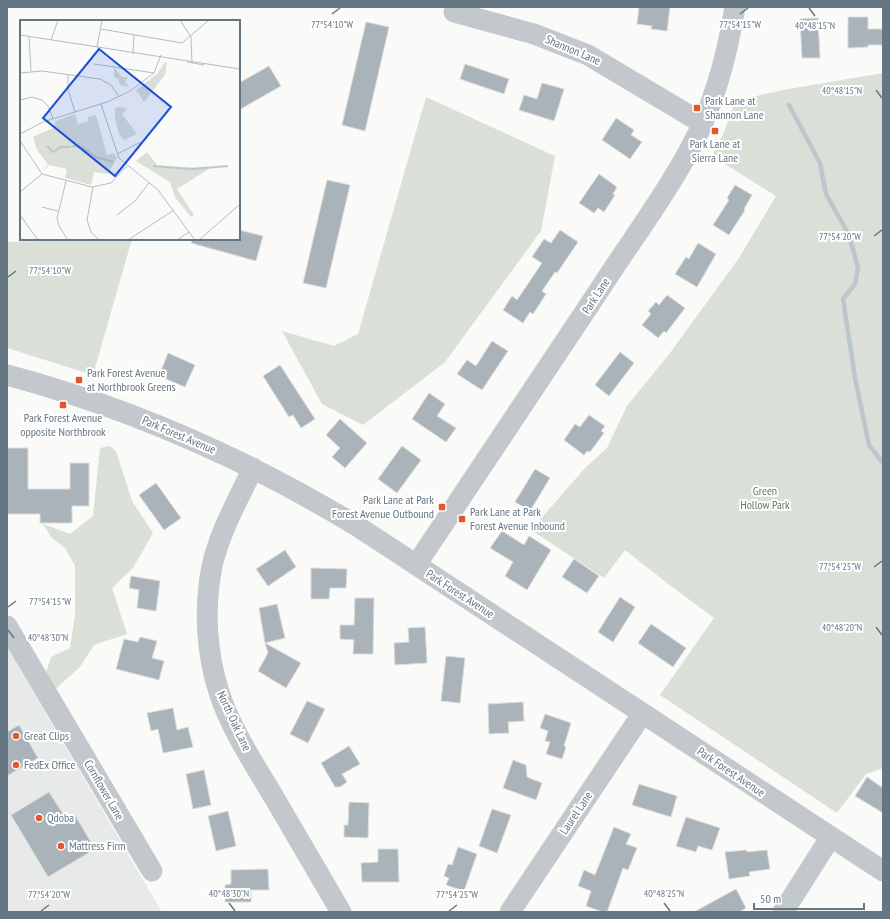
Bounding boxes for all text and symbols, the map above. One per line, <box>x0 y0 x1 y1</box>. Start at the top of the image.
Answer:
text: 77°54'10"W <box>311 18 353 31</box>
text: 77°54'15"W <box>719 18 761 31</box>
text: 40°48'15"N <box>795 19 835 32</box>
inset map <box>20 20 240 240</box>
street label: Shannon Lane <box>543 31 603 68</box>
text: 40°48'15"N <box>822 84 862 97</box>
place label: Park Lane at Shannon Lane <box>705 93 764 122</box>
marker: Park Lane at Shannon Lane <box>692 103 702 113</box>
marker: Park Lane at Sierra Lane <box>710 126 720 136</box>
place label: Park Lane at Sierra Lane <box>690 136 741 165</box>
text: 77°54'20"W <box>819 230 861 243</box>
text: 77°54'10"W <box>29 264 71 277</box>
street label: Park Lane <box>578 275 613 317</box>
place label: Park Forest Avenue at Northbrook Greens <box>87 365 176 394</box>
marker: Park Forest Avenue at Northbrook Greens <box>74 375 84 385</box>
marker: Park Forest Avenue opposite Northbrook <box>58 400 68 410</box>
place label: Park Forest Avenue opposite Northbrook <box>20 410 106 439</box>
street label: Park Forest Avenue <box>140 412 218 457</box>
park label: Green Hollow Park <box>740 483 790 512</box>
place label: Park Lane at Park Forest Avenue Outbound <box>332 492 434 521</box>
marker: Park Lane at Park Forest Avenue Outbound <box>437 502 447 512</box>
place label: Park Lane at Park Forest Avenue Inbound <box>470 504 565 533</box>
marker: Park Lane at Park Forest Avenue Inbound <box>457 514 467 524</box>
text: 77°54'25"W <box>819 560 861 573</box>
street label: Park Forest Avenue <box>423 566 497 621</box>
text: 77°54'15"W <box>29 595 71 608</box>
text: 40°48'20"N <box>822 621 862 634</box>
text: 40°48'30"N <box>28 631 68 644</box>
street label: North Oak Lane <box>214 688 255 753</box>
place label: Great Clips <box>24 728 69 743</box>
marker: Great Clips <box>11 731 21 741</box>
street label: Park Forest Avenue <box>695 743 768 800</box>
place label: FedEx Office <box>24 757 75 772</box>
street label: Cornflower Lane <box>81 757 128 823</box>
marker: FedEx Office <box>11 760 21 770</box>
street label: Laurel Lane <box>556 788 595 837</box>
place label: Qdoba <box>47 810 74 825</box>
marker: Qdoba <box>34 813 44 823</box>
place label: Mattress Firm <box>69 838 126 853</box>
marker: Mattress Firm <box>56 841 66 851</box>
scale bar <box>754 885 864 911</box>
text: 40°48'30"N <box>209 887 249 900</box>
text: 40°48'25"N <box>644 887 684 900</box>
text: 77°54'20"W <box>28 888 70 901</box>
text: 77°54'25"W <box>436 888 478 901</box>
text: 50 m <box>760 891 781 906</box>

